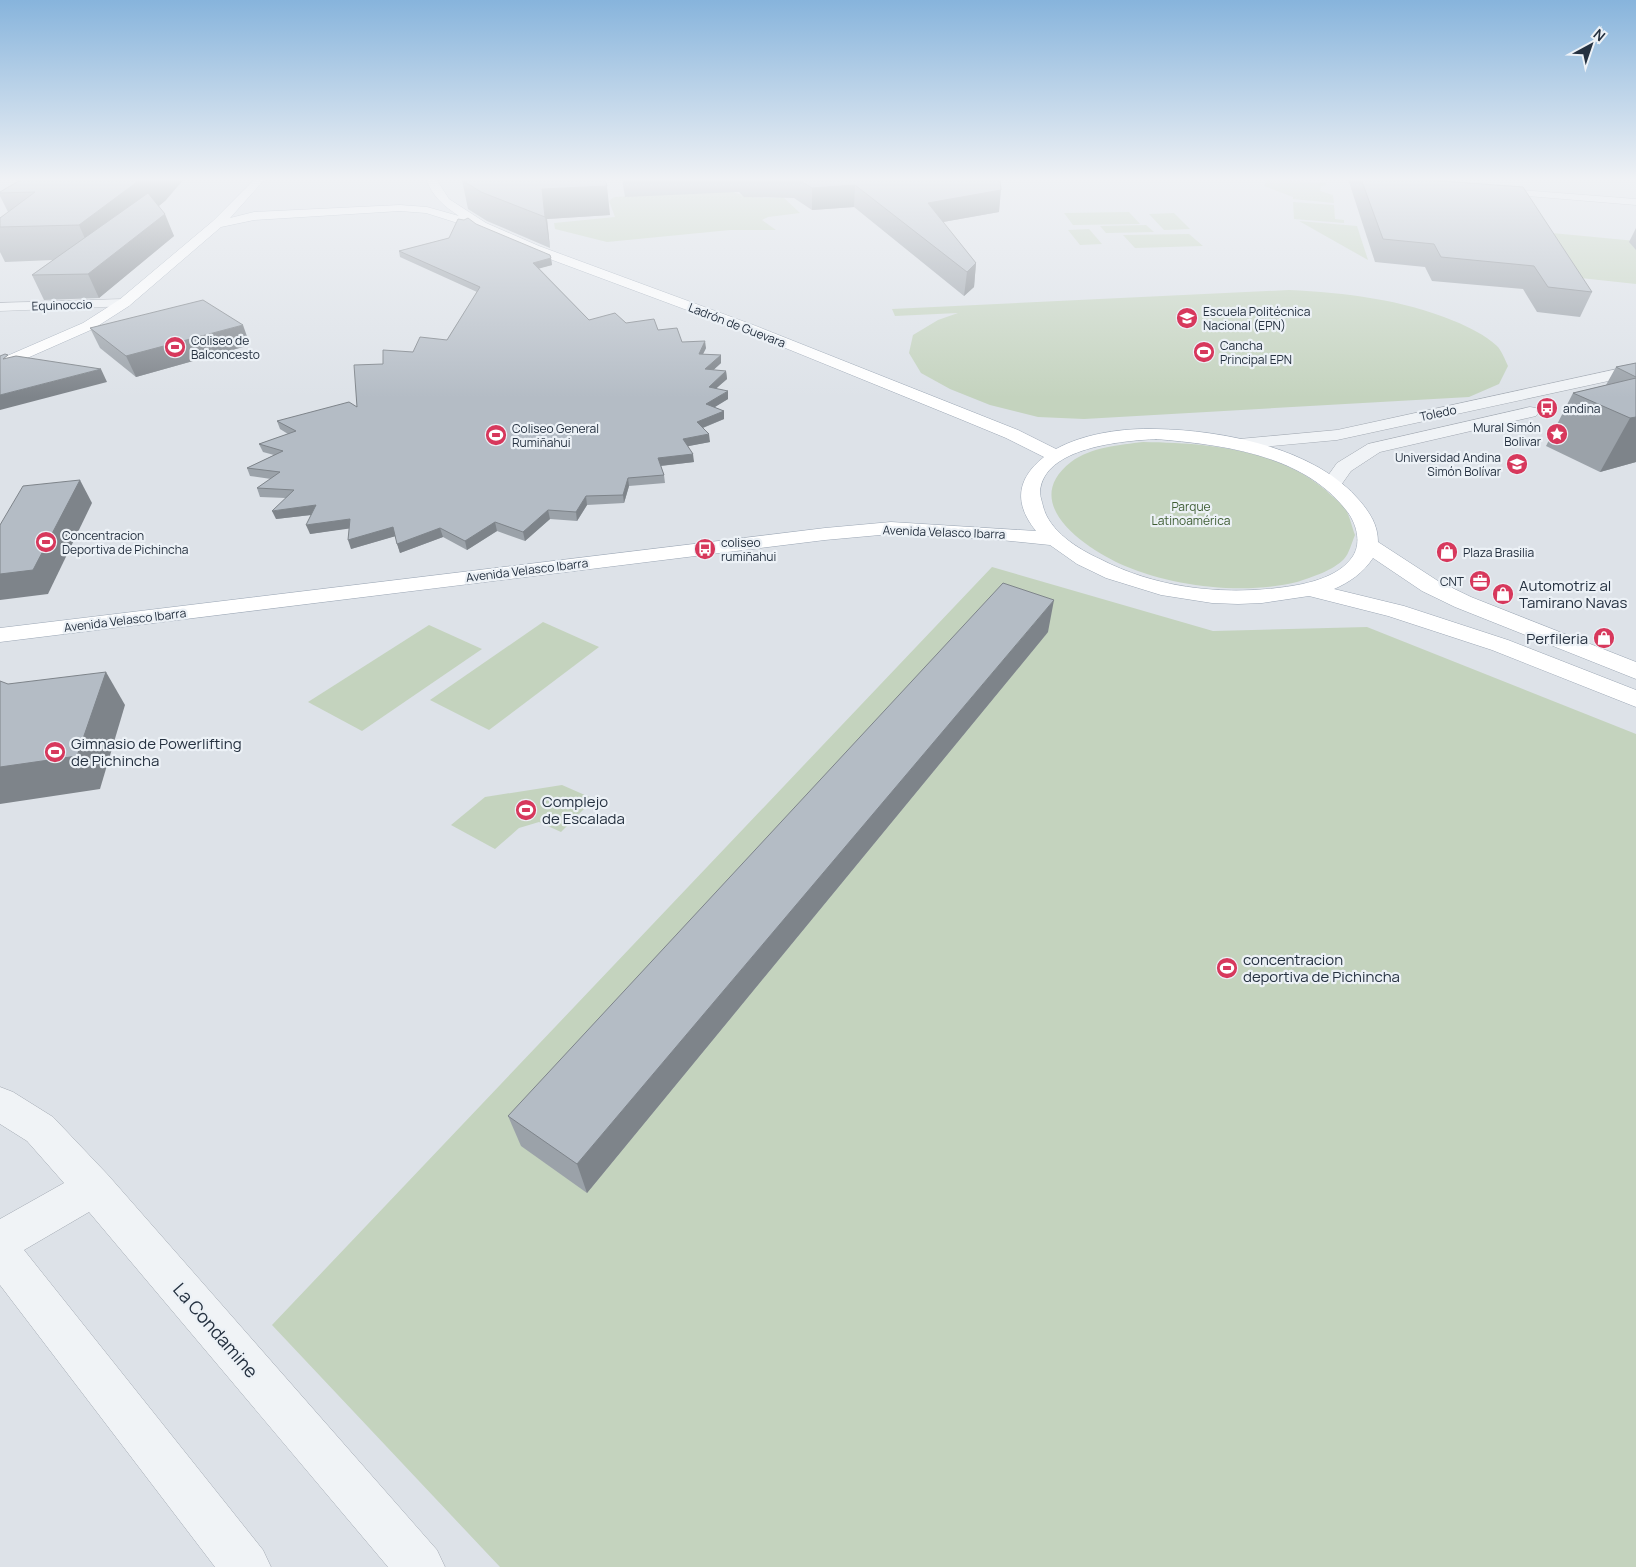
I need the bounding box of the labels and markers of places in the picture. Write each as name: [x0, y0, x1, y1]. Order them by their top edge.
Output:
place label: Escuela Politécnica Nacional (EPN): [1203, 303, 1310, 334]
school or university icon: Escuela Politécnica Nacional (EPN): [1175, 306, 1199, 330]
place label: Coliseo de Balconcesto: [191, 332, 260, 363]
sports icon: Coliseo de Balconcesto: [163, 335, 187, 359]
place label: Cancha Principal EPN: [1220, 337, 1292, 368]
sports icon: Cancha Principal EPN: [1192, 340, 1216, 364]
bus stop icon: andina: [1535, 396, 1559, 420]
place label: andina: [1563, 400, 1600, 417]
place label: Mural Simón Bolivar: [1473, 419, 1542, 450]
place label: Coliseo General Rumiñahui: [512, 420, 599, 451]
place icon: Mural Simón Bolivar: [1545, 422, 1569, 446]
sports icon: Coliseo General Rumiñahui: [484, 423, 508, 447]
place label: Universidad Andina Simón Bolívar: [1395, 449, 1502, 480]
school or university icon: Universidad Andina Simón Bolívar: [1505, 452, 1529, 476]
place label: Concentracion Deportiva de Pichincha: [62, 527, 189, 558]
sports icon: Concentracion Deportiva de Pichincha: [34, 530, 58, 554]
place label: coliseo rumiñahui: [721, 534, 776, 565]
bus stop icon: coliseo rumiñahui: [693, 537, 717, 561]
shop icon: Plaza Brasilia: [1435, 540, 1459, 564]
place label: Plaza Brasilia: [1463, 544, 1534, 561]
office icon: CNT: [1468, 569, 1492, 593]
place label: CNT: [1440, 573, 1465, 590]
place label: Automotriz al Tamirano Navas: [1519, 575, 1627, 613]
shop icon: Automotriz al Tamirano Navas: [1491, 582, 1515, 606]
shop icon: Perfileria: [1592, 626, 1616, 650]
place label: Perfileria: [1526, 628, 1588, 649]
place label: Gimnasio de Powerlifting de Pichincha: [71, 733, 242, 771]
sports icon: Gimnasio de Powerlifting de Pichincha: [43, 740, 67, 764]
place label: Complejo de Escalada: [542, 791, 625, 829]
sports icon: Complejo de Escalada: [514, 798, 538, 822]
place label: concentracion deportiva de Pichincha: [1243, 949, 1400, 987]
sports icon: concentracion deportiva de Pichincha: [1215, 956, 1239, 980]

